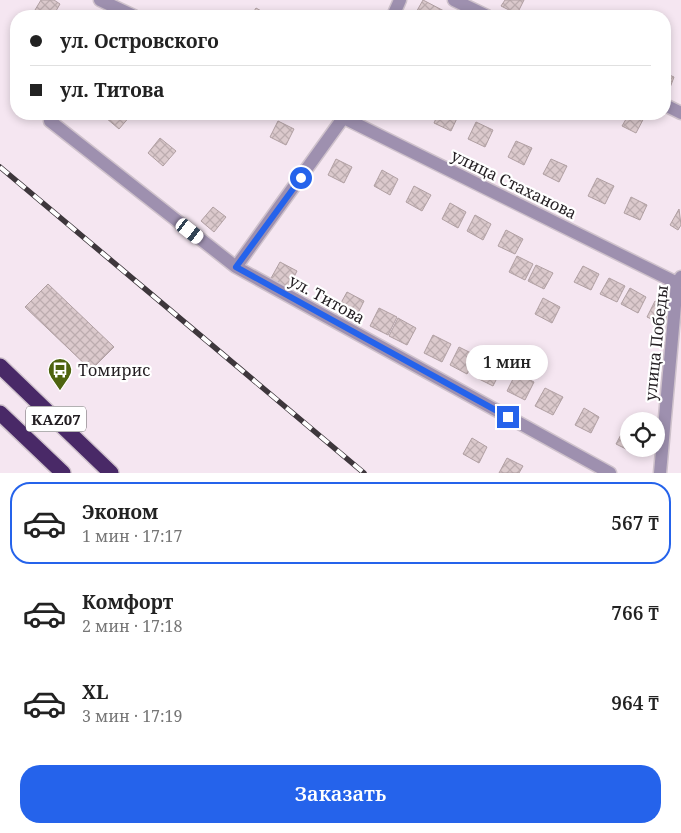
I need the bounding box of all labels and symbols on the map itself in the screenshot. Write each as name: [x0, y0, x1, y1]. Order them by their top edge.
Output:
street label: улица Стаханова: [447, 144, 581, 224]
route start: [290, 167, 312, 189]
car: [173, 216, 206, 246]
street label: ул. Титова: [285, 269, 369, 329]
street label: улица Победы: [639, 284, 673, 402]
callout: 1 мин: [467, 344, 549, 380]
bus stop icon: Томирис: [47, 357, 73, 391]
place label: Томирис: [78, 359, 150, 381]
road number: KAZ07: [26, 406, 86, 432]
route end: [497, 406, 519, 428]

